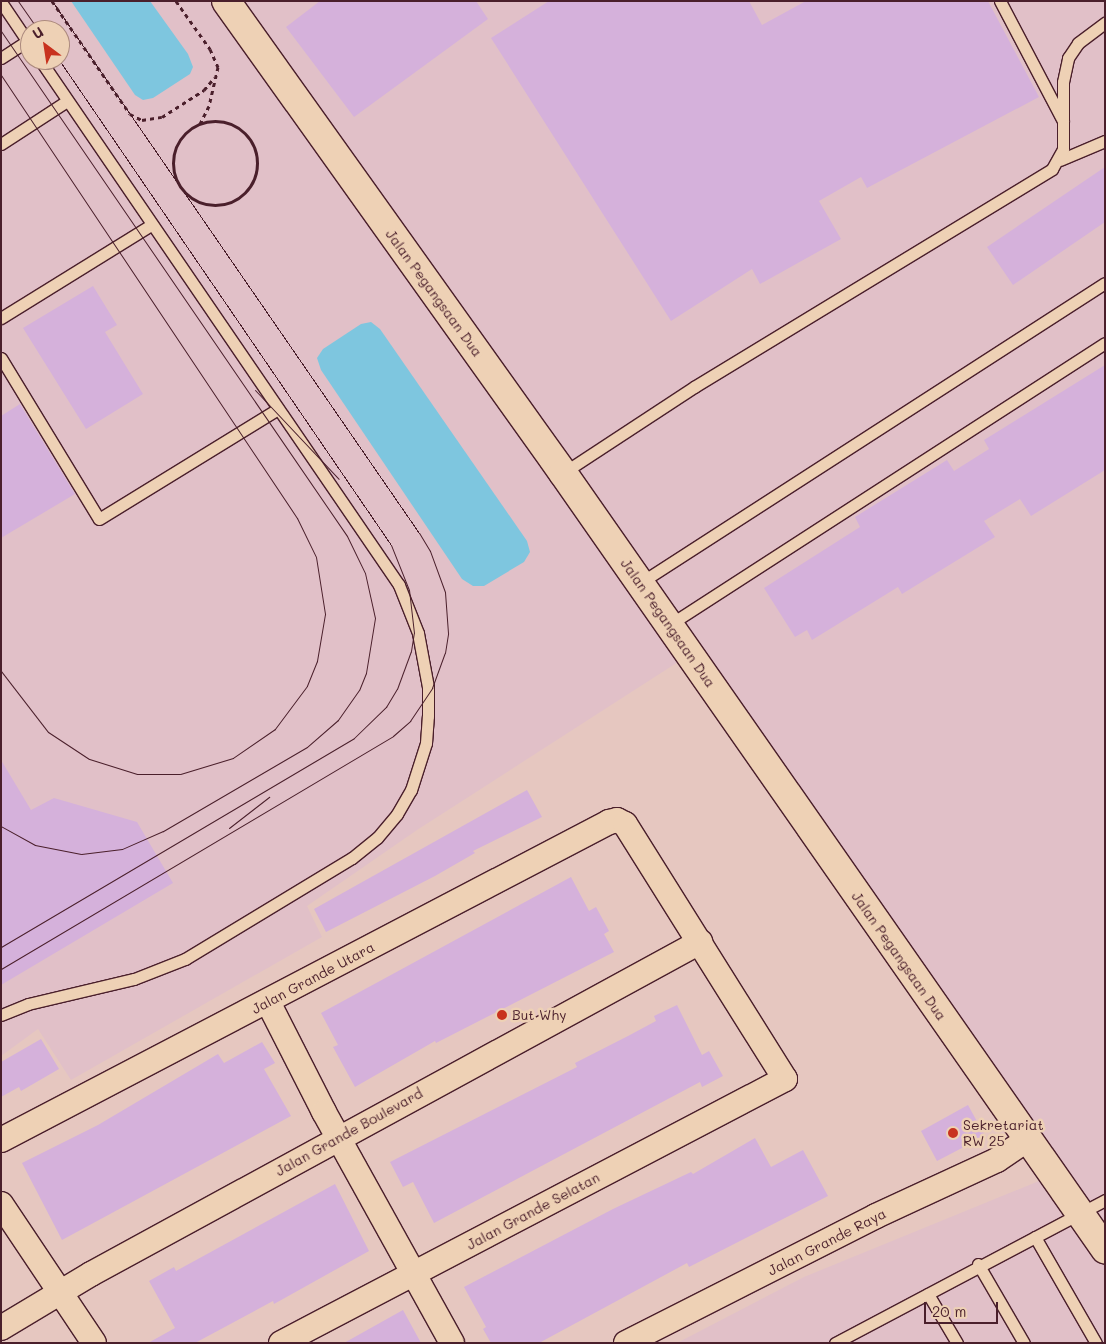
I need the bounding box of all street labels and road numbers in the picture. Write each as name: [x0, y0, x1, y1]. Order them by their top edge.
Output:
street label: Jalan Pegangsaan Dua: [382, 226, 486, 360]
street label: Jalan Pegangsaan Dua: [617, 555, 719, 691]
street label: Jalan Pegangsaan Dua: [848, 888, 950, 1024]
street label: Jalan Grande Utara: [249, 938, 377, 1018]
street label: Jalan Grande Boulevard: [272, 1084, 426, 1180]
street label: Jalan Grande Selatan: [464, 1169, 602, 1253]
street label: Jalan Grande Raya: [765, 1205, 889, 1279]

